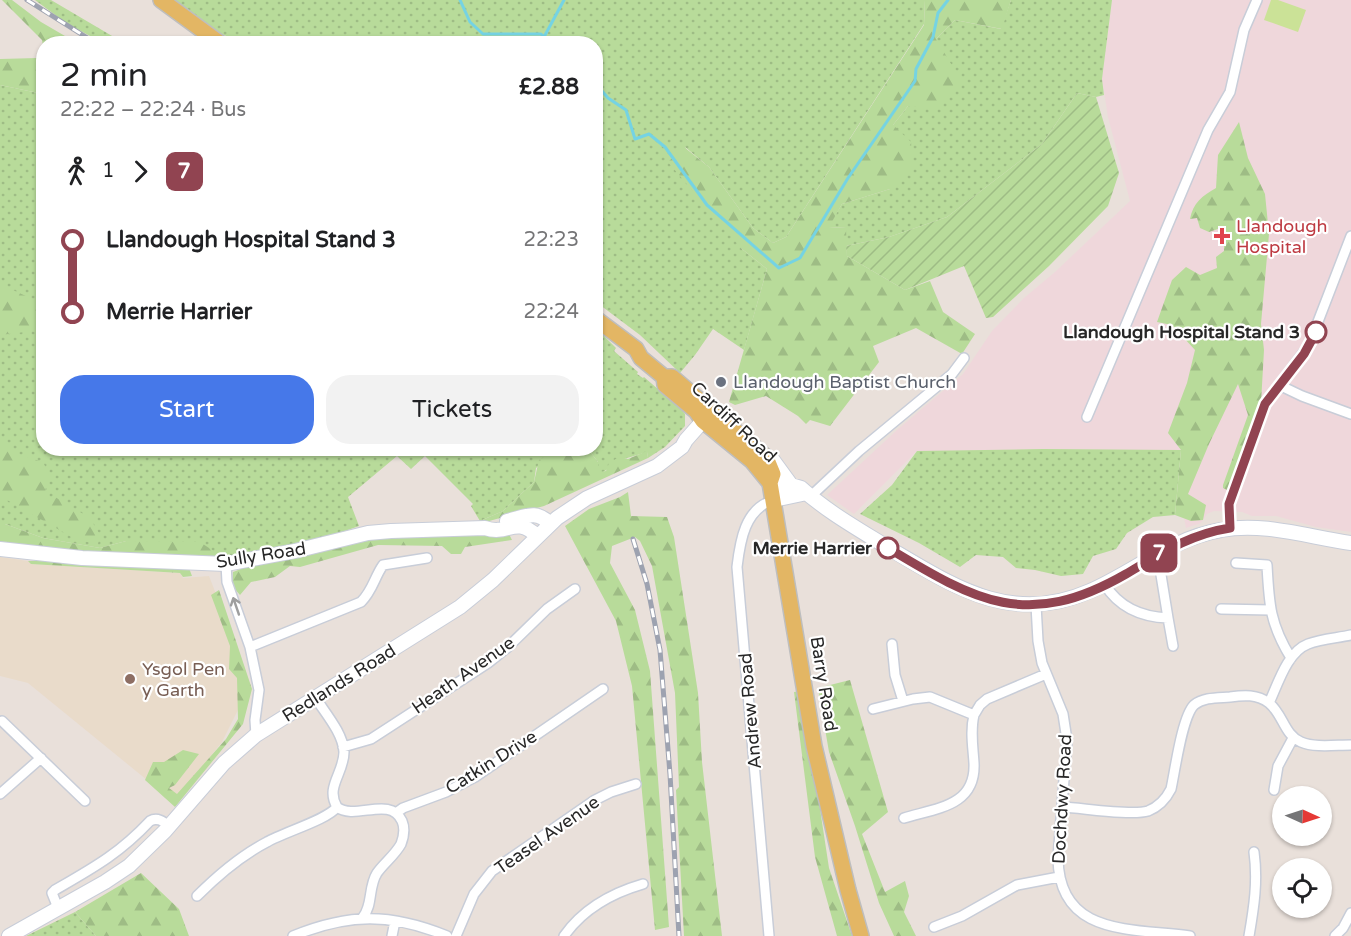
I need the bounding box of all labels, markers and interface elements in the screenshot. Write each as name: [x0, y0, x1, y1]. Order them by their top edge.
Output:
text: 2 min: [60, 56, 148, 95]
text: £2.88: [519, 74, 579, 100]
text: 22:22 – 22:24 · Bus: [60, 98, 246, 122]
icon: walk: [60, 155, 93, 188]
icon: forward: [124, 155, 157, 188]
text: 1: [102, 159, 115, 183]
text: 7: [178, 159, 191, 184]
place label: Llandough Hospital: [1236, 215, 1328, 258]
text: Llandough Hospital Stand 3: [106, 227, 396, 253]
marker: Llandough Hospital: [1213, 227, 1231, 245]
text: 22:23: [524, 228, 579, 252]
text: Merrie Harrier: [106, 299, 252, 325]
text: 22:24: [524, 300, 579, 324]
place label: Llandough Hospital Stand 3: [1063, 321, 1300, 343]
marker: Llandough Hospital Stand 3: [1305, 321, 1327, 343]
place label: Llandough Baptist Church: [733, 371, 956, 393]
button: Start: [60, 375, 314, 444]
button: Tickets: [326, 375, 579, 444]
marker: Llandough Baptist Church: [714, 375, 728, 389]
street label: Cardiff Road: [687, 377, 781, 467]
line badge: 7: [1140, 534, 1178, 572]
street label: Sully Road: [215, 537, 307, 573]
place label: Merrie Harrier: [752, 537, 873, 559]
marker: Merrie Harrier: [877, 537, 899, 559]
text: 7: [1152, 541, 1166, 566]
one-way arrow: [229, 597, 240, 616]
street label: Heath Avenue: [407, 631, 519, 719]
street label: Barry Road: [806, 635, 842, 733]
street label: Redlands Road: [278, 639, 400, 727]
street label: Andrew Road: [734, 652, 766, 770]
place label: Ysgol Pen y Garth: [142, 658, 225, 701]
marker: Ysgol Pen y Garth: [123, 672, 137, 686]
street label: Catkin Drive: [441, 725, 541, 799]
street label: Dochdwy Road: [1048, 734, 1076, 864]
north arrow: [1272, 786, 1332, 846]
map controls: [1272, 786, 1332, 918]
street label: Teasel Avenue: [491, 791, 603, 879]
button: locate: [1272, 858, 1332, 918]

